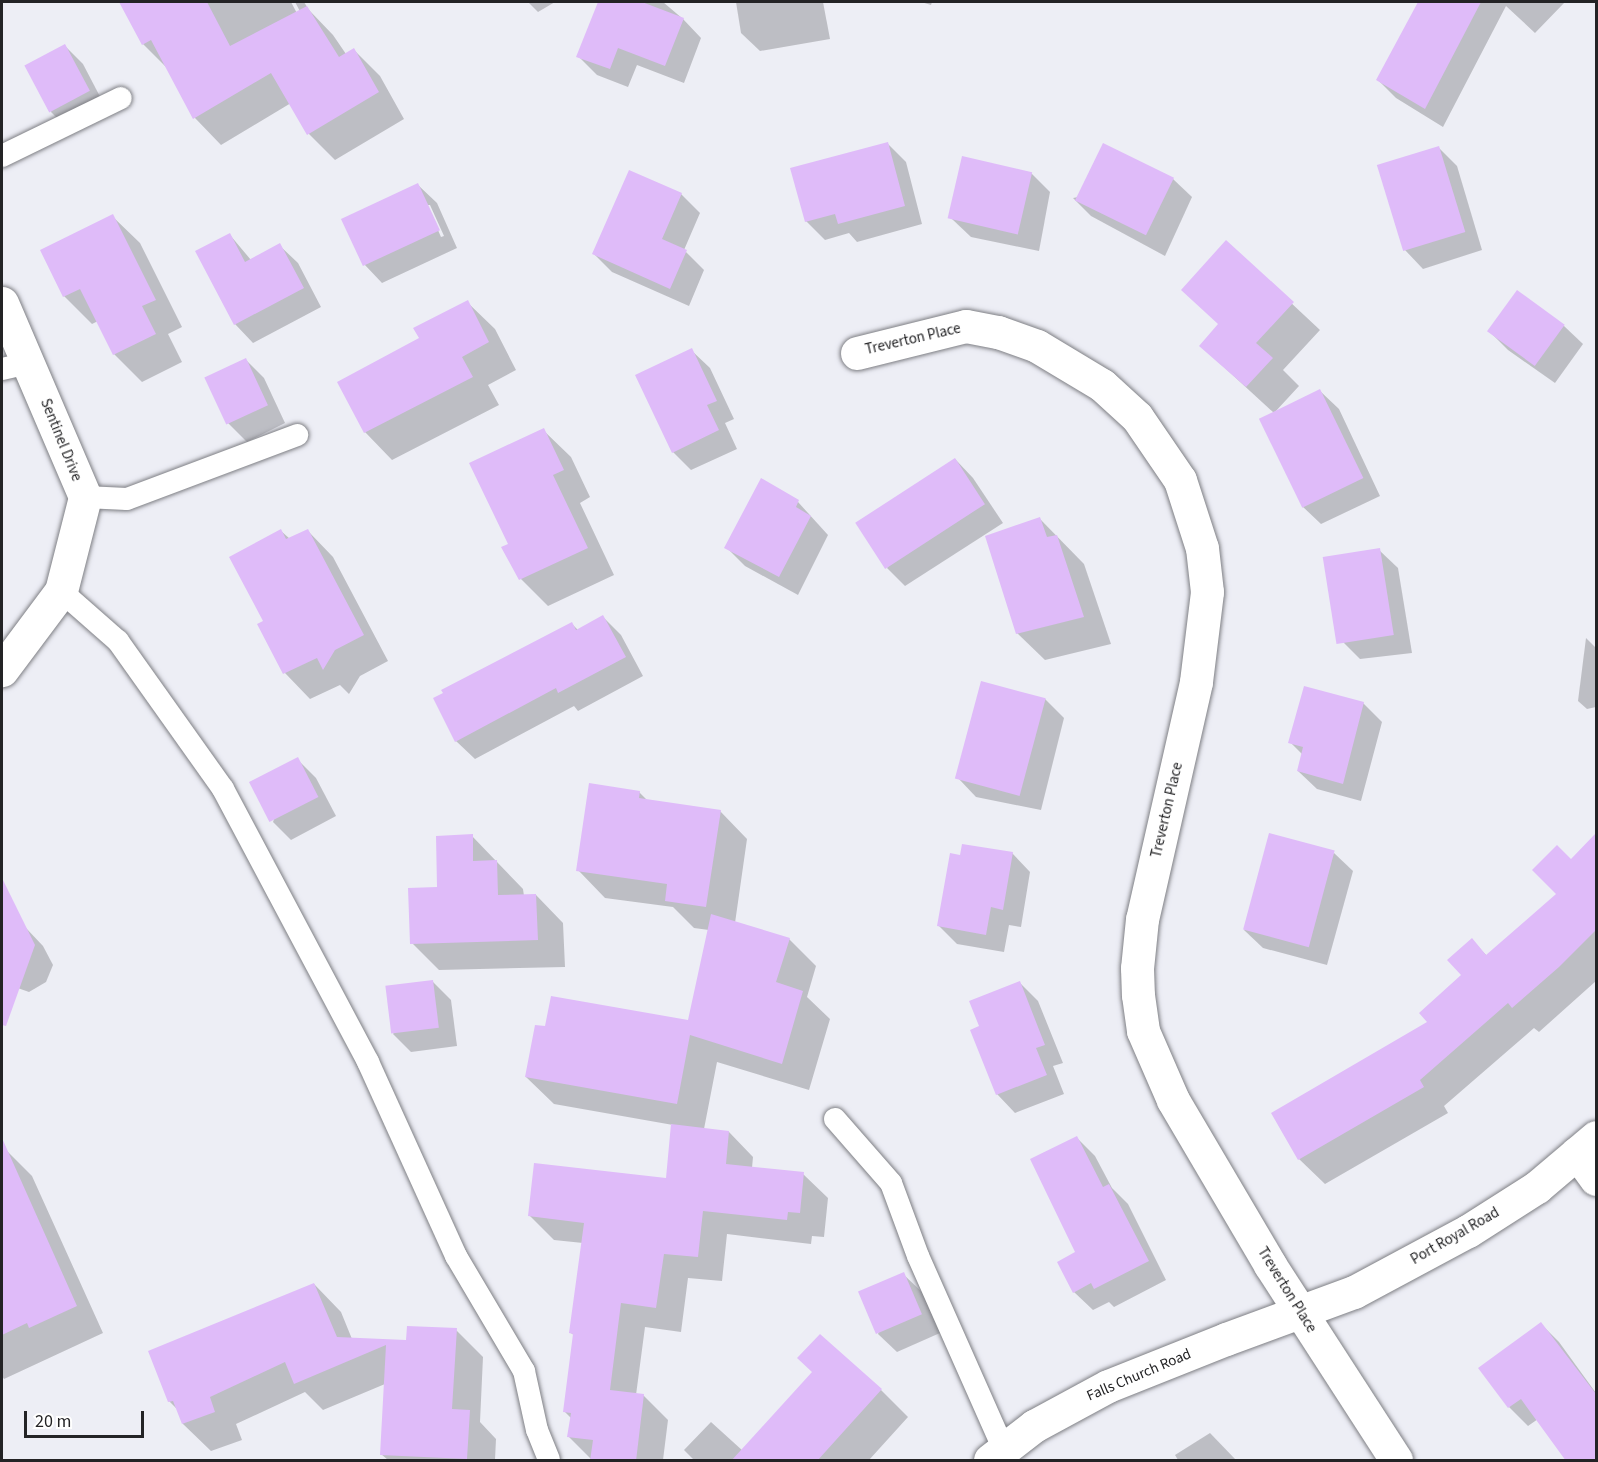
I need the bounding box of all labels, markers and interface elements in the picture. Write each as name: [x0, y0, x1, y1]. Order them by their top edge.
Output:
street label: Treverton Place: [863, 319, 963, 359]
street label: Sentinel Drive: [36, 396, 86, 484]
street label: Treverton Place: [1147, 760, 1187, 860]
street label: Port Royal Road: [1408, 1203, 1502, 1269]
street label: Treverton Place: [1254, 1244, 1320, 1336]
street label: Falls Church Road: [1084, 1345, 1194, 1405]
scale bar: [27, 1399, 147, 1437]
text: 20 m: [35, 1409, 71, 1434]

